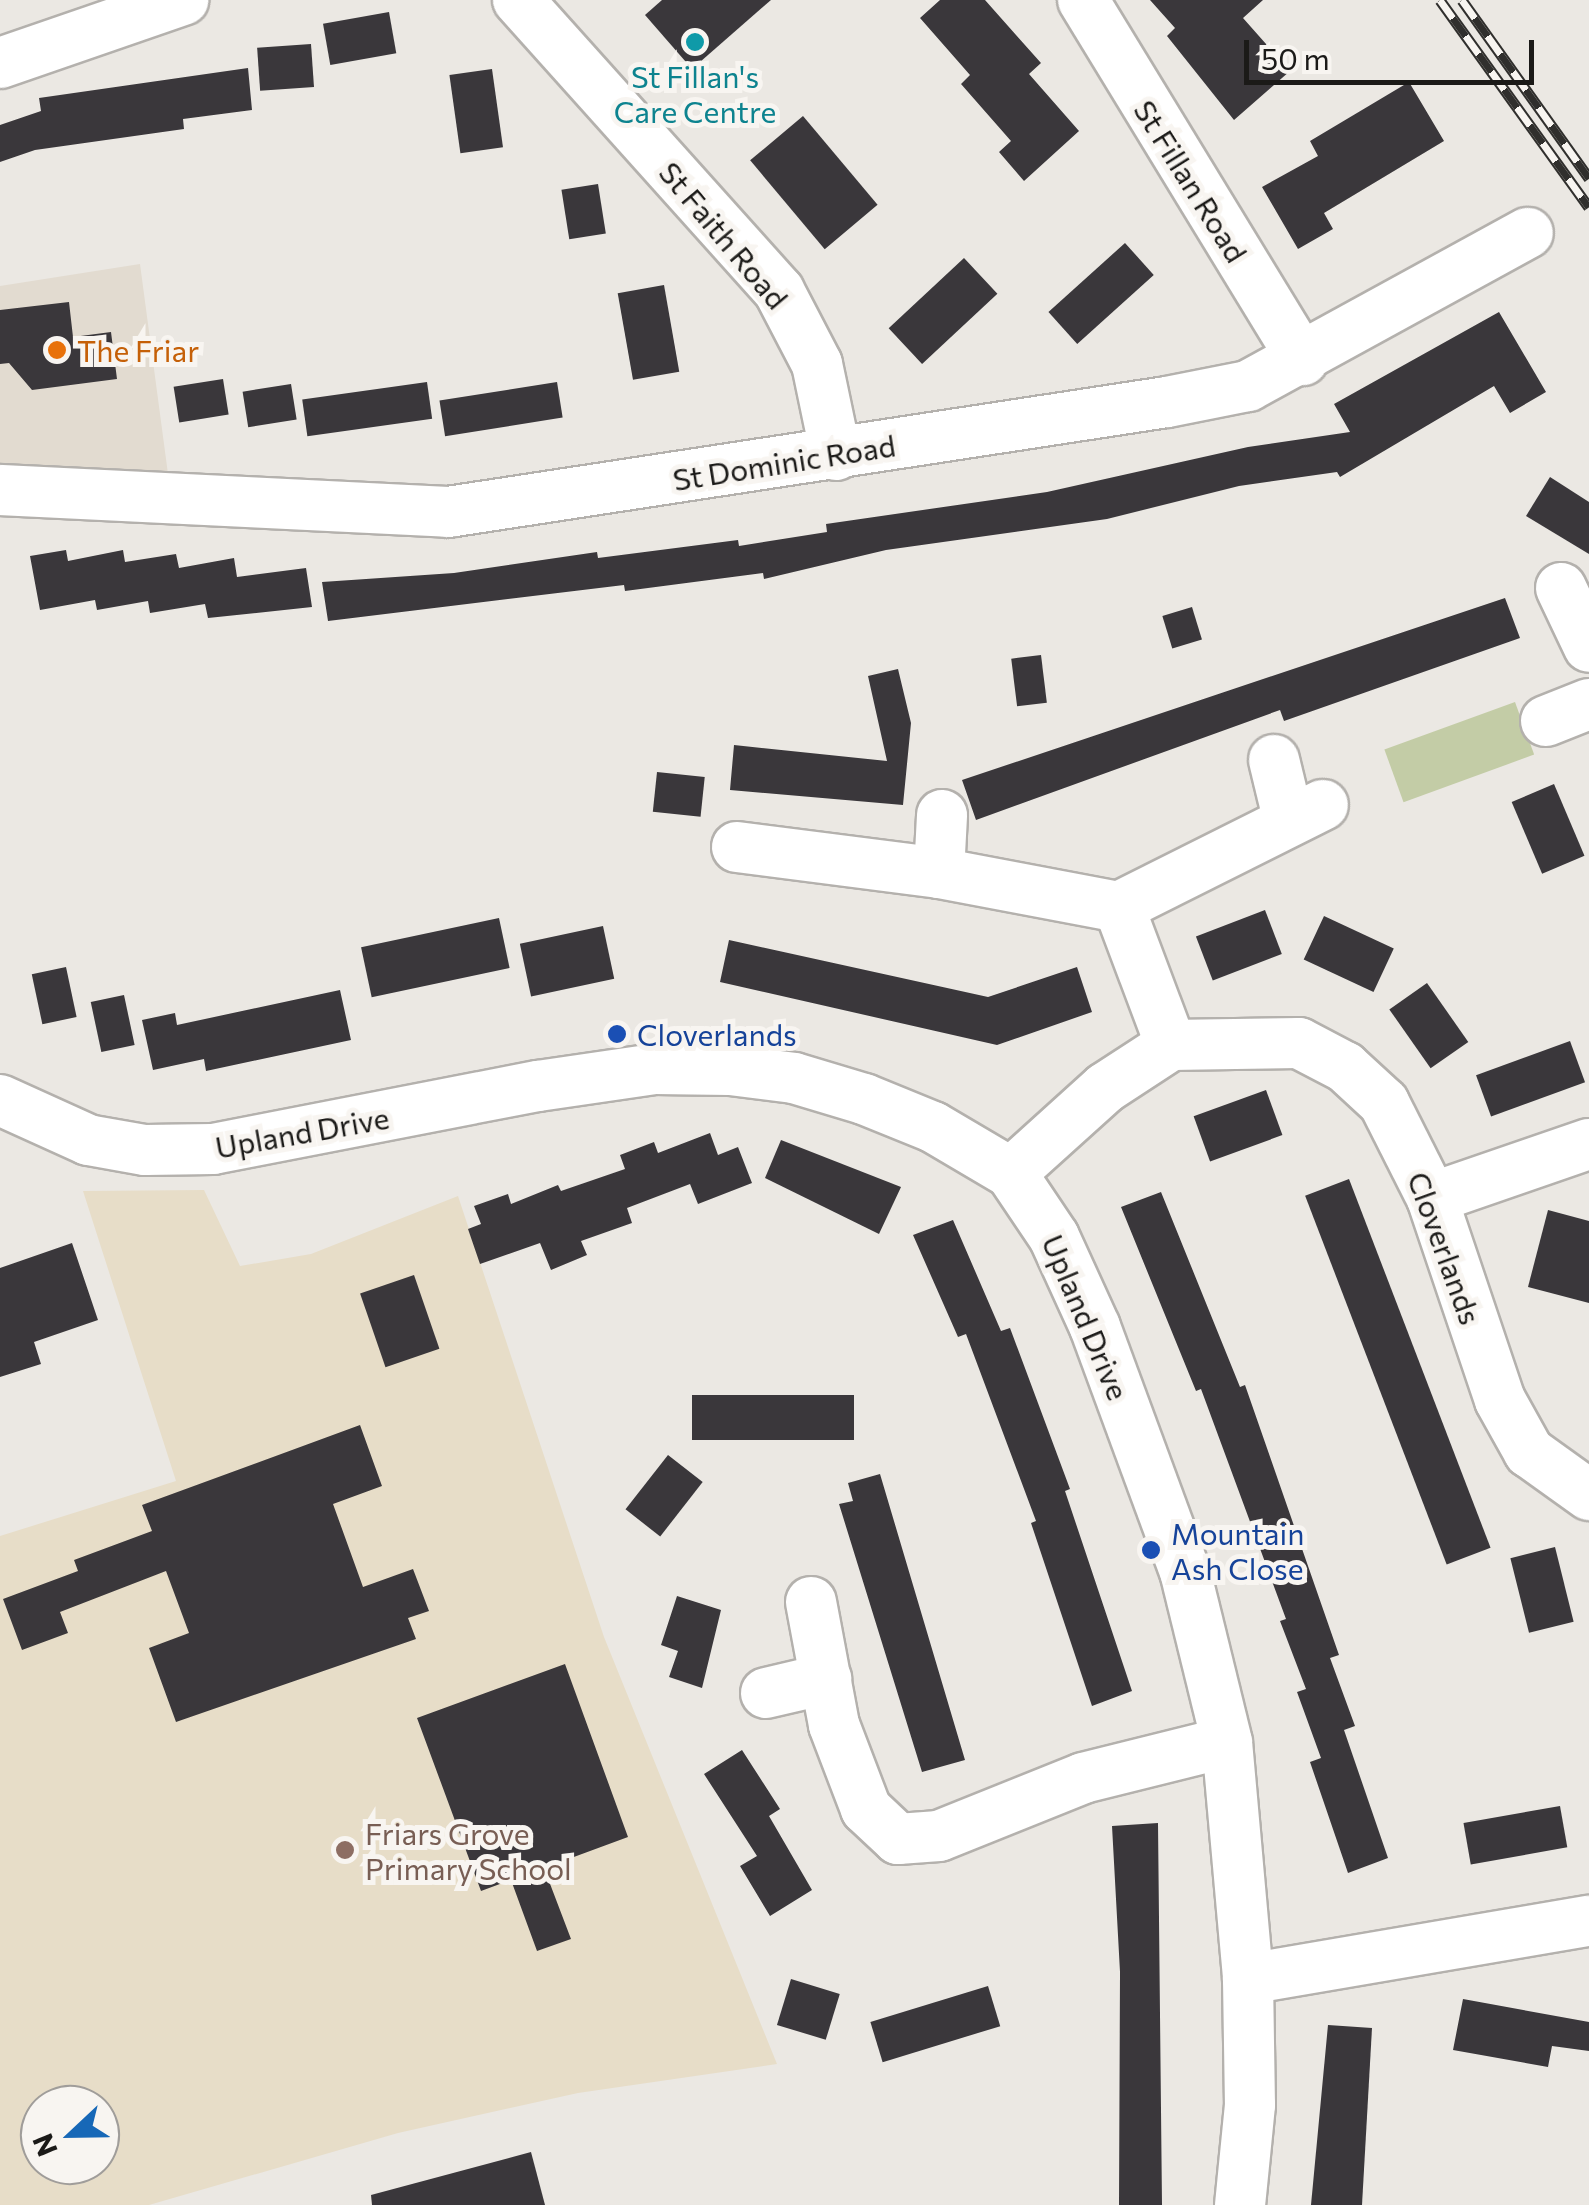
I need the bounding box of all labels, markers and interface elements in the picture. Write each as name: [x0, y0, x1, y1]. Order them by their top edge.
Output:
scale bar: [1249, 20, 1539, 82]
marker: St Fillan's Care Centre: [684, 31, 706, 53]
text: 50 m: [1261, 39, 1330, 76]
place label: St Fillan's Care Centre: [614, 58, 776, 128]
street label: St Fillan Road: [1127, 93, 1255, 269]
street label: St Faith Road: [652, 154, 796, 316]
place label: The Friar: [77, 332, 199, 368]
marker: The Friar: [46, 339, 68, 361]
street label: St Dominic Road: [670, 427, 898, 497]
place label: Cloverlands: [637, 1016, 797, 1052]
marker: Cloverlands: [606, 1023, 628, 1045]
street label: Upland Drive: [212, 1099, 392, 1165]
street label: Cloverlands: [1401, 1167, 1489, 1329]
street label: Upland Drive: [1035, 1229, 1137, 1405]
place label: Mountain Ash Close: [1171, 1515, 1304, 1586]
marker: Mountain Ash Close: [1140, 1539, 1162, 1561]
place label: Friars Grove Primary School: [365, 1815, 572, 1886]
marker: Friars Grove Primary School: [334, 1839, 356, 1861]
north arrow: [20, 2085, 120, 2185]
text: N: [24, 2129, 64, 2162]

